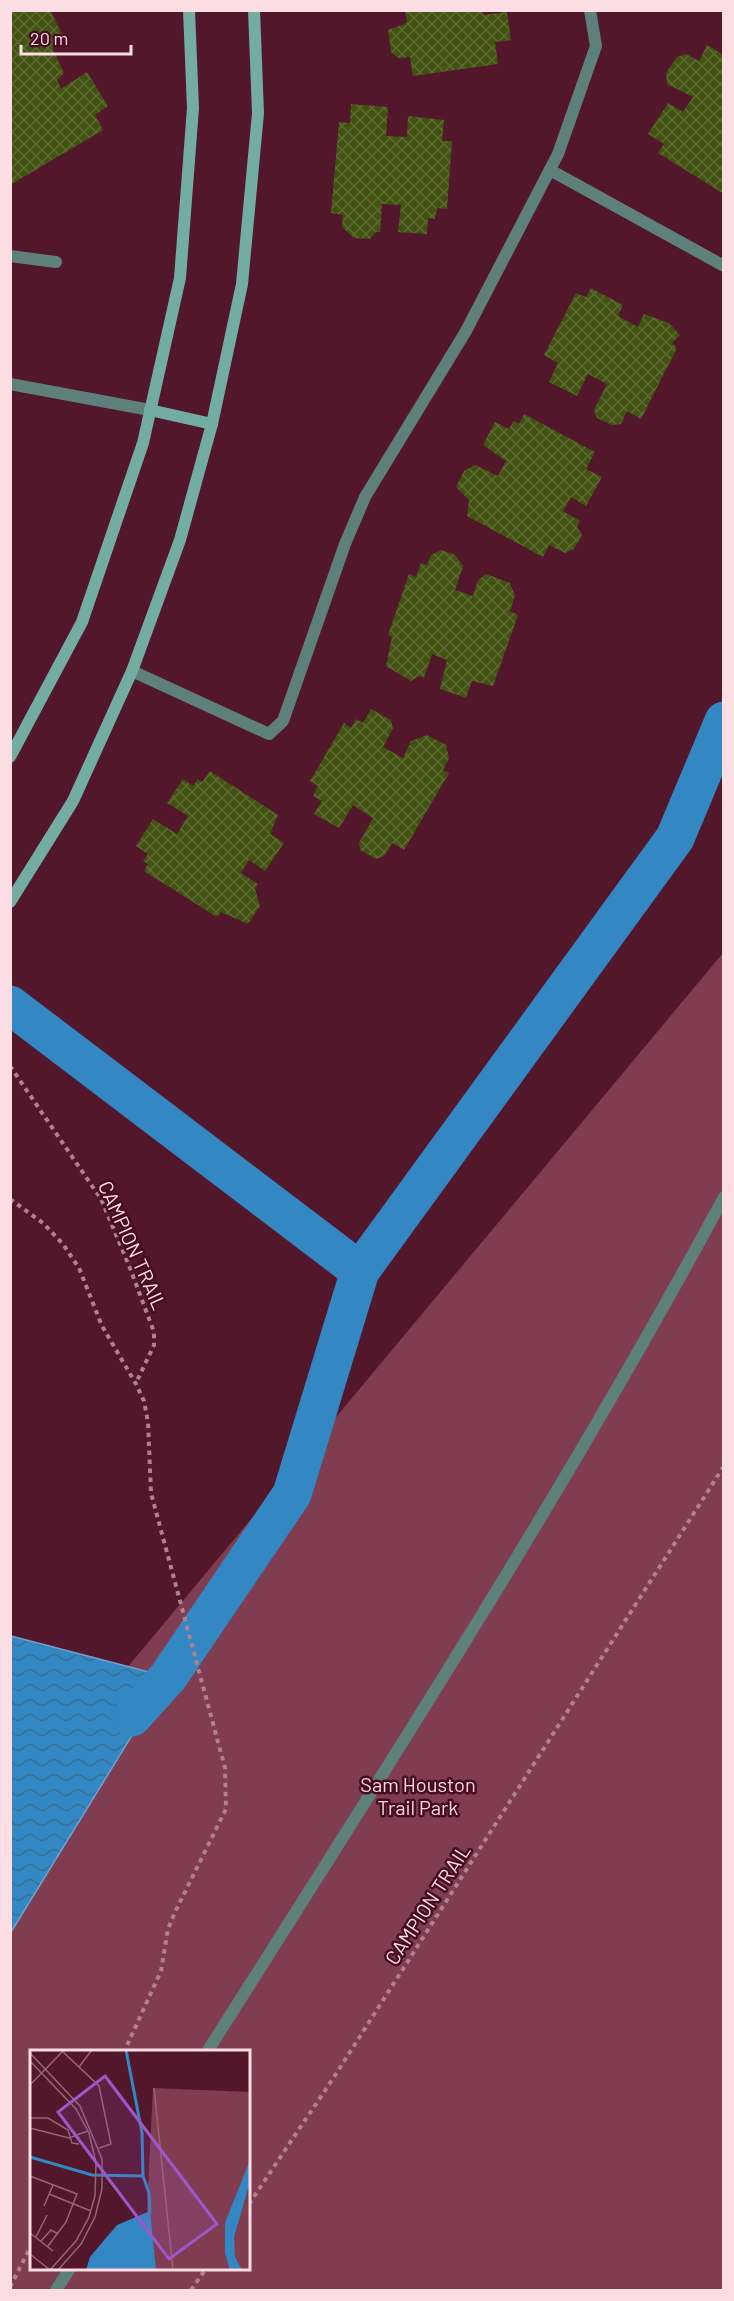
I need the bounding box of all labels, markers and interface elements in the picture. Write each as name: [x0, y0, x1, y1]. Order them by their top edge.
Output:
scale bar: [21, 18, 130, 56]
text: 20 m: [30, 27, 68, 49]
street label: CAMPION TRAIL: [94, 1177, 172, 1313]
park label: Sam Houston Trail Park: [360, 1772, 476, 1819]
street label: CAMPION TRAIL: [379, 1839, 475, 1969]
inset map: [30, 2050, 250, 2271]

